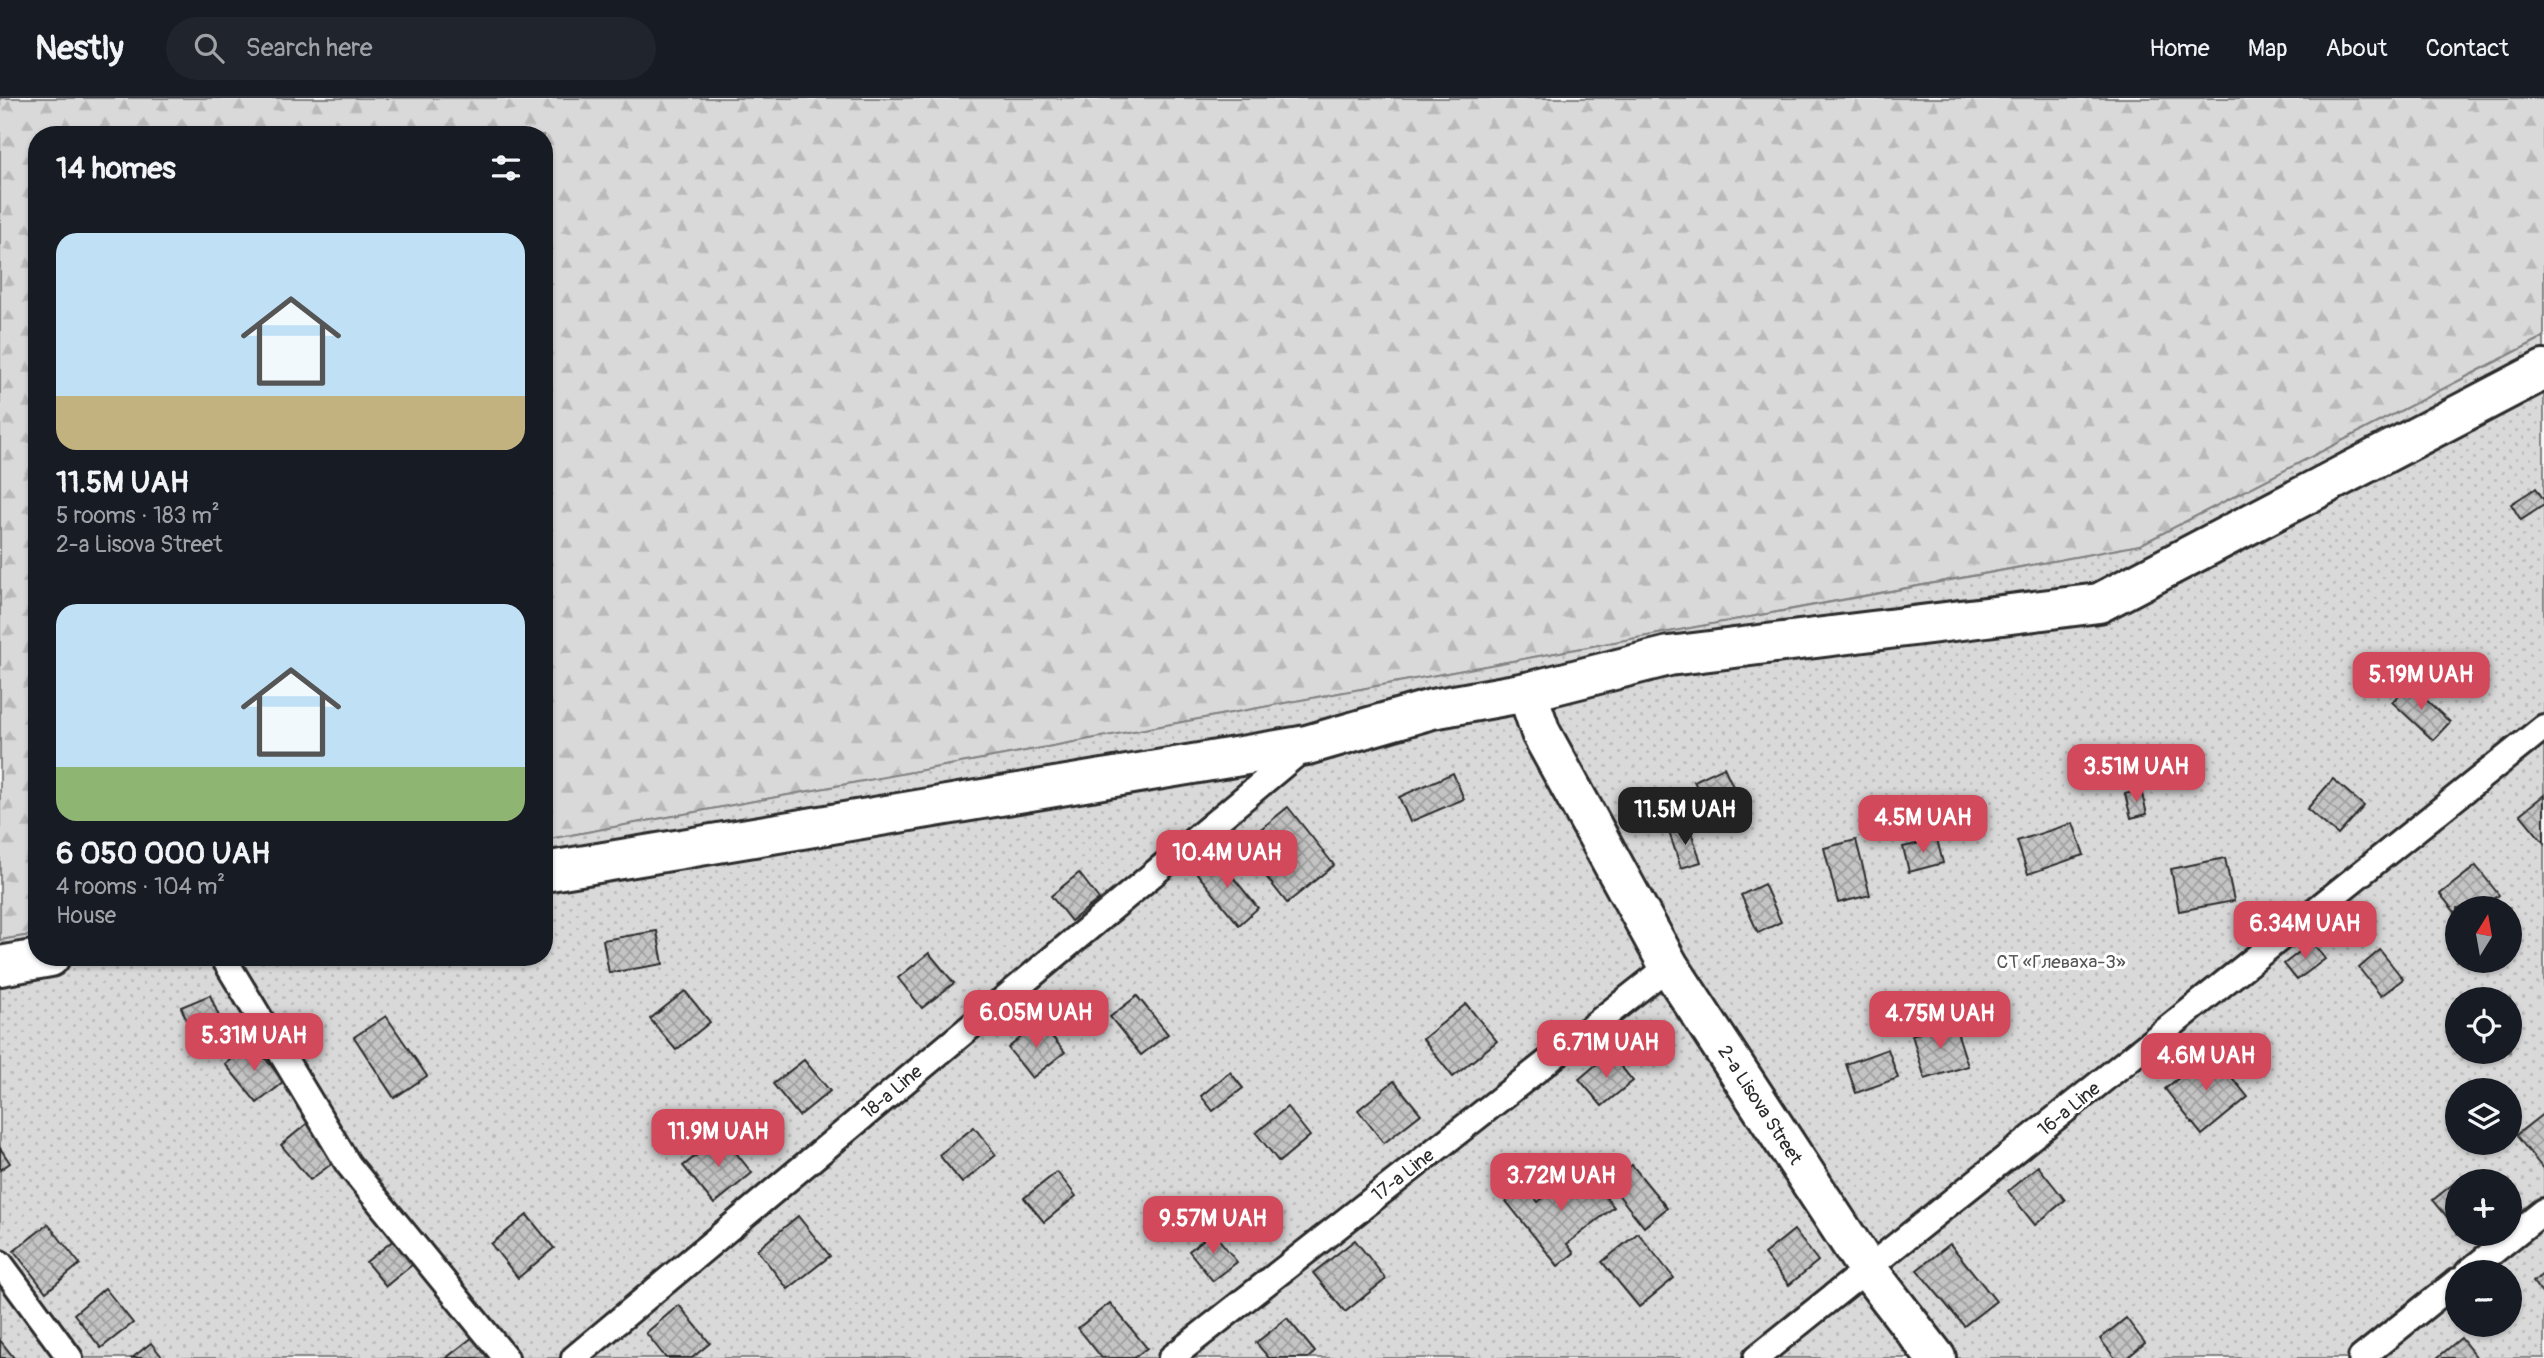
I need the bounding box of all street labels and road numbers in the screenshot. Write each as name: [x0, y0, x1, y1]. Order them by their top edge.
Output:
street label: 2-a Lisova Street: [1712, 1041, 1808, 1169]
street label: 18-a Line: [857, 1059, 928, 1124]
street label: 16-a Line: [2033, 1076, 2106, 1141]
street label: 17-a Line: [1367, 1143, 1439, 1207]

